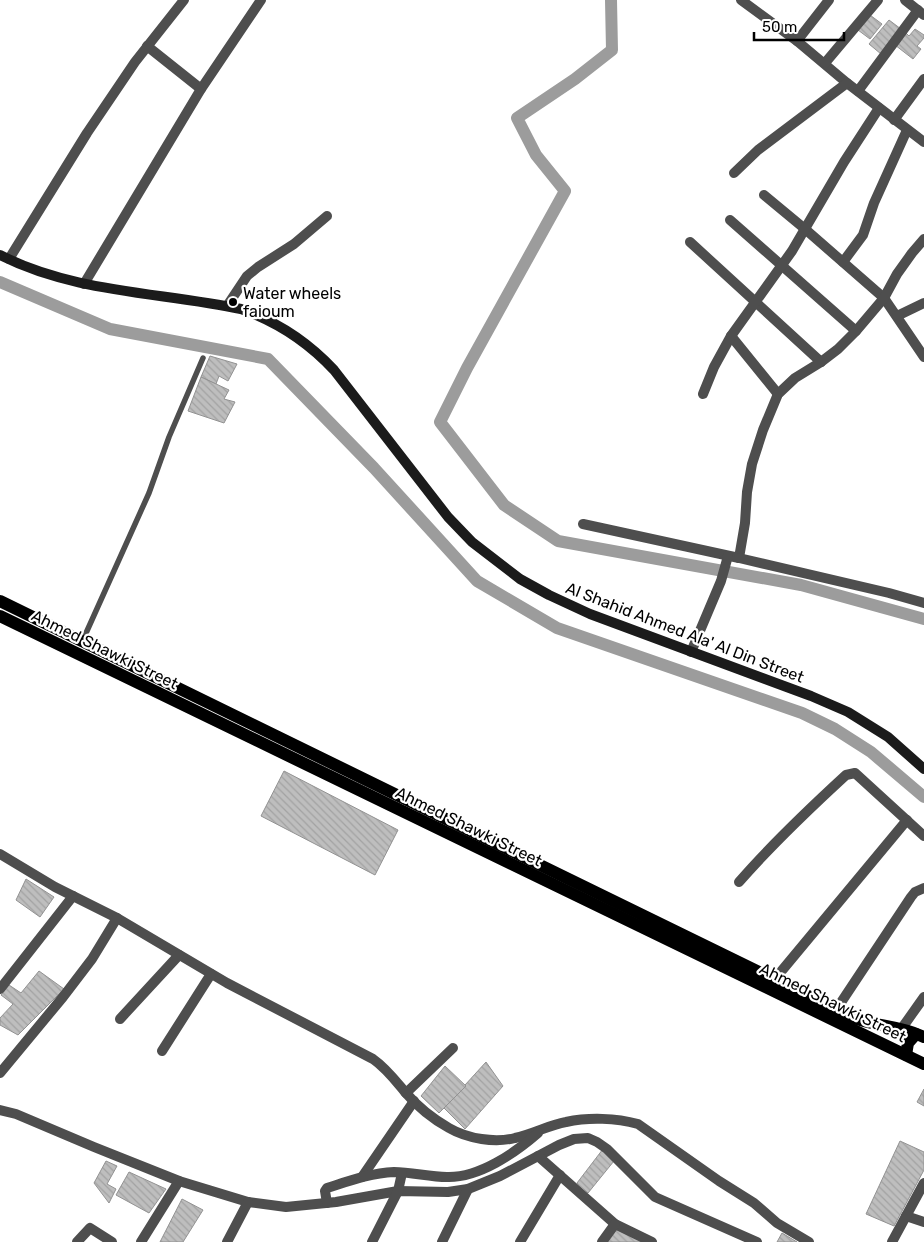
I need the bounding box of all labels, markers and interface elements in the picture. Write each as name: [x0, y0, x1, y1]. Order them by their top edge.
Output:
scale bar: [754, 10, 844, 42]
text: 50 m: [762, 18, 797, 36]
place label: Water wheels faioum: [243, 284, 341, 321]
marker: Water wheels faioum: [227, 296, 239, 308]
street label: Al Shahid Ahmed Ala' Al Din Street: [563, 578, 807, 687]
street label: Ahmed Shawki Street: [28, 606, 181, 693]
street label: Ahmed Shawki Street: [392, 783, 545, 870]
street label: Ahmed Shawki Street: [756, 959, 909, 1046]

